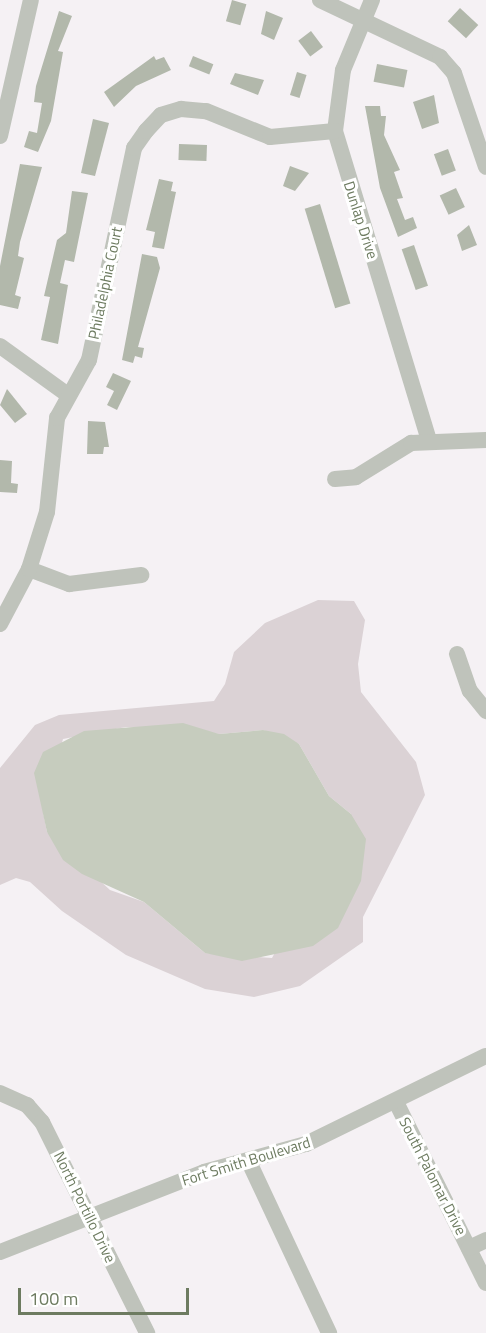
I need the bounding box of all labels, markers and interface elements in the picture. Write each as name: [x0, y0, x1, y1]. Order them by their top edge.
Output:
street label: Dunlap Drive: [340, 179, 382, 261]
street label: Philadelphia Court: [84, 225, 126, 341]
street label: South Palomar Drive: [396, 1114, 470, 1238]
street label: Fort Smith Boulevard: [180, 1133, 312, 1189]
street label: North Portillo Drive: [50, 1149, 120, 1265]
scale bar: [21, 1276, 192, 1314]
text: 100 m: [29, 1285, 78, 1312]

